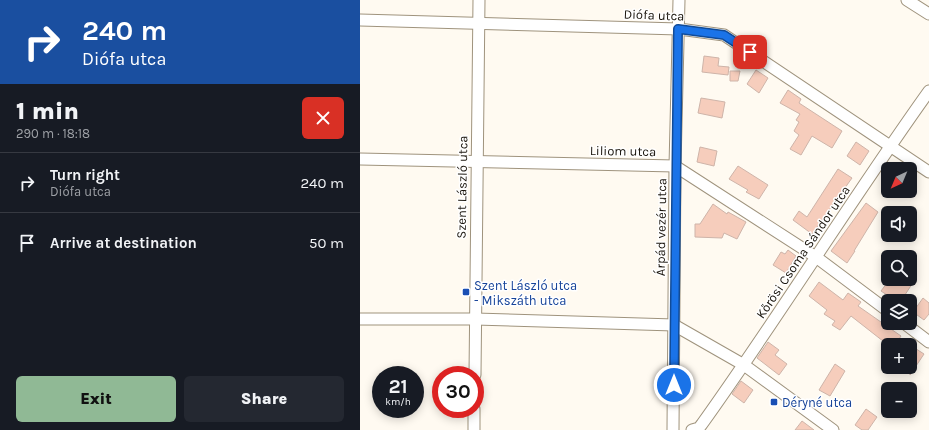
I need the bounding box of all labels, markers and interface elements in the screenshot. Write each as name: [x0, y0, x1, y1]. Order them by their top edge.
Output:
street label: Diófa utca: [623, 6, 685, 24]
text: 240 m: [82, 14, 167, 47]
icon: right: [16, 16, 68, 68]
pin: [733, 35, 767, 69]
icon: arrive: [739, 41, 761, 63]
text: Diófa utca: [82, 48, 166, 70]
text: 1 min: [16, 97, 79, 125]
button: close: [302, 97, 344, 139]
text: 290 m · 18:18: [16, 126, 90, 141]
street label: Szent László utca: [454, 135, 470, 239]
street label: Liliom utca: [590, 143, 656, 159]
north arrow: [881, 162, 917, 198]
map controls: [881, 162, 917, 418]
text: Turn right: [50, 166, 120, 184]
icon: right: [16, 172, 38, 194]
text: 240 m: [300, 174, 344, 192]
street label: Árpád vezér utca: [651, 178, 669, 276]
street label: Kőrösi Csoma Sándor utca: [753, 183, 853, 321]
text: Diófa utca: [50, 184, 111, 199]
button: sound: [881, 206, 917, 242]
icon: arrive: [16, 232, 38, 254]
text: Arrive at destination: [50, 234, 197, 252]
text: 50 m: [309, 234, 344, 252]
button: search: [881, 250, 917, 286]
place label: Szent László utca - Mikszáth utca: [474, 278, 577, 308]
marker: Szent László utca - Mikszáth utca: [461, 287, 471, 297]
button: layers: [881, 294, 917, 330]
button: +: [881, 338, 917, 374]
position arrow: [653, 364, 695, 406]
speed limit sign: 30: [432, 366, 484, 418]
text: 21: [388, 375, 408, 398]
button: Exit: [16, 376, 176, 422]
button: Share: [184, 376, 344, 422]
button: −: [881, 382, 917, 418]
place label: Déryné utca: [782, 395, 852, 410]
text: km/h: [385, 396, 411, 408]
marker: Déryné utca: [769, 397, 779, 407]

